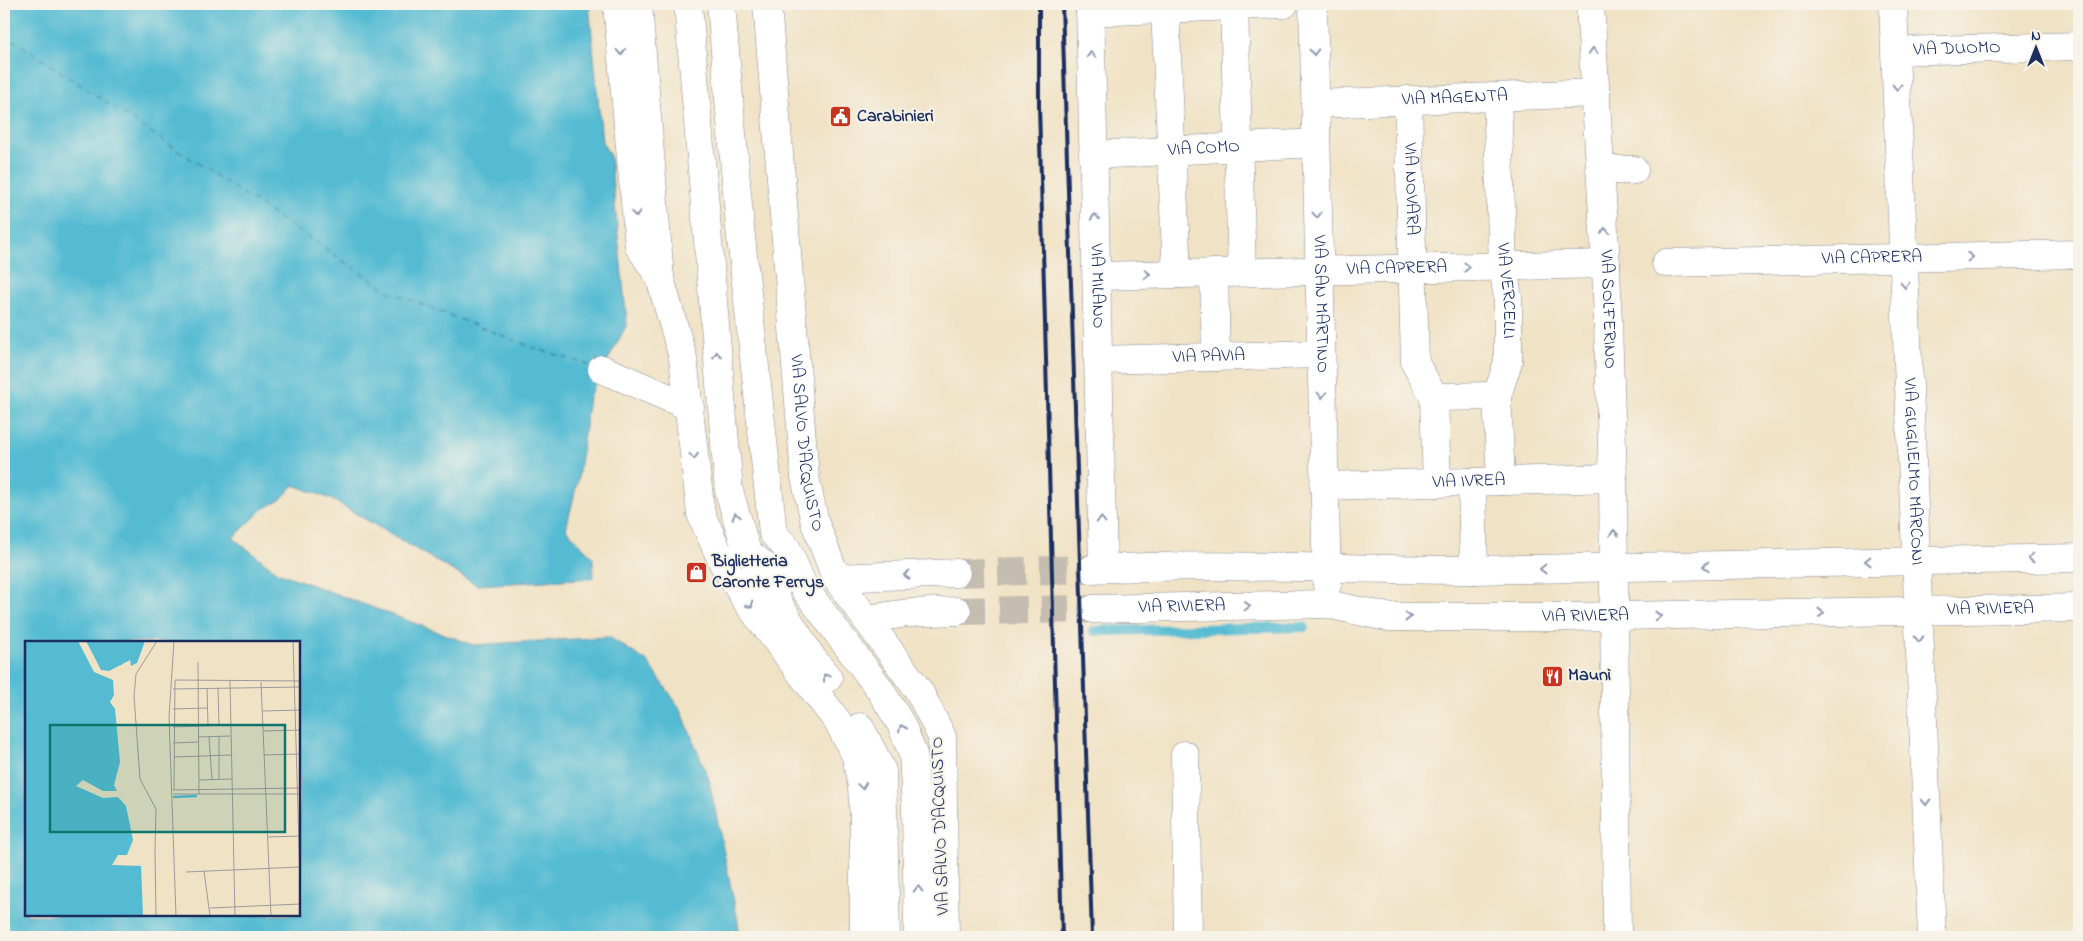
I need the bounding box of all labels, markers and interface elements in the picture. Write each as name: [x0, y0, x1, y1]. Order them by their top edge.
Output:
north arrow: [2010, 22, 2060, 72]
text: N: [2031, 26, 2041, 47]
street label: VIA DUOMO: [1912, 35, 2001, 64]
one-way arrow: [1588, 47, 1599, 55]
one-way arrow: [615, 49, 626, 57]
one-way arrow: [1308, 49, 1319, 57]
one-way arrow: [1086, 51, 1096, 58]
street label: VIA MAGENTA: [1400, 83, 1508, 114]
one-way arrow: [1892, 84, 1902, 92]
place label: Carabinieri: [857, 104, 934, 130]
public building icon: Carabinieri: [829, 105, 853, 129]
street label: VIA COMO: [1166, 134, 1241, 164]
street label: VIA NOVARA: [1396, 141, 1425, 236]
one-way arrow: [630, 210, 641, 218]
one-way arrow: [1312, 212, 1322, 219]
one-way arrow: [1090, 213, 1101, 221]
one-way arrow: [1599, 226, 1610, 234]
street label: VIA SAN MARTINO: [1306, 234, 1335, 373]
street label: VIA VERCELLI: [1489, 241, 1521, 339]
street label: VIA MILANO: [1082, 242, 1110, 329]
street label: VIA CAPRERA: [1820, 244, 1923, 273]
street label: VIA SOLFERINO: [1592, 248, 1622, 369]
one-way arrow: [1967, 251, 1975, 262]
street label: VIA CAPRERA: [1345, 255, 1447, 283]
one-way arrow: [1463, 262, 1471, 272]
one-way arrow: [1143, 269, 1151, 280]
one-way arrow: [1900, 281, 1911, 289]
street label: VIA PAVIA: [1171, 343, 1246, 371]
one-way arrow: [712, 351, 723, 359]
street label: VIA SALVO D'ACQUISTO: [782, 352, 830, 536]
street label: VIA GUGLIELMO MARCONI: [1896, 376, 1929, 566]
one-way arrow: [1316, 391, 1327, 399]
one-way arrow: [689, 452, 700, 460]
street label: VIA IVREA: [1431, 468, 1506, 496]
one-way arrow: [732, 513, 742, 521]
one-way arrow: [1096, 515, 1107, 523]
one-way arrow: [1608, 529, 1619, 537]
place label: Biglietteria Caronte Ferrys: [711, 549, 824, 597]
one-way arrow: [2026, 553, 2034, 564]
one-way arrow: [1864, 556, 1872, 566]
shop icon: Biglietteria Caronte Ferrys: [684, 560, 708, 584]
one-way arrow: [1701, 560, 1709, 571]
one-way arrow: [1539, 564, 1546, 574]
one-way arrow: [903, 570, 911, 580]
street label: VIA RIVIERA: [1137, 593, 1226, 621]
street label: VIA RIVIERA: [1946, 596, 2034, 623]
one-way arrow: [743, 600, 753, 609]
one-way arrow: [1244, 601, 1251, 611]
street label: VIA RIVIERA: [1541, 603, 1629, 630]
one-way arrow: [1817, 607, 1825, 618]
one-way arrow: [1654, 611, 1662, 621]
one-way arrow: [1404, 612, 1412, 622]
one-way arrow: [1914, 636, 1924, 644]
inset map: [25, 641, 300, 916]
place label: Maunì: [1568, 663, 1611, 689]
restaurant icon: Maunì: [1540, 664, 1564, 688]
one-way arrow: [824, 674, 832, 683]
one-way arrow: [898, 724, 909, 733]
street label: VIA SALVO D'ACQUISTO: [925, 736, 957, 917]
one-way arrow: [856, 781, 866, 790]
one-way arrow: [1921, 798, 1931, 806]
one-way arrow: [912, 884, 923, 892]

